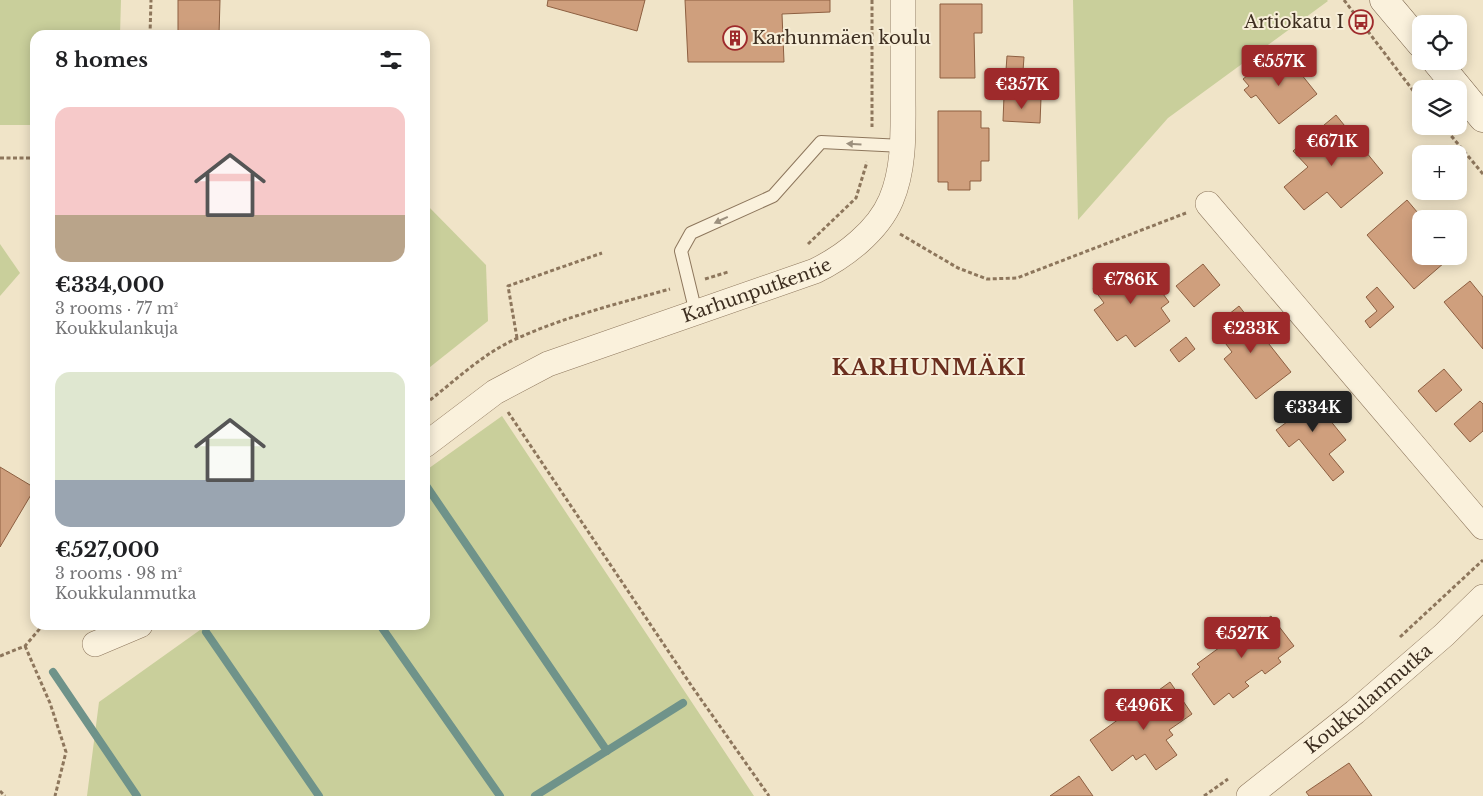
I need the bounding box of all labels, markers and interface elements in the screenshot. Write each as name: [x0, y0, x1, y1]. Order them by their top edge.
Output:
bus stop icon: Artiokatu I: [1348, 9, 1374, 35]
place label: Artiokatu I: [1243, 11, 1344, 33]
map controls: [1412, 15, 1467, 265]
button: locate: [1412, 15, 1467, 70]
building icon: Karhunmäen koulu: [722, 25, 748, 51]
place label: Karhunmäen koulu: [752, 27, 931, 49]
pin: €557K: [1244, 44, 1314, 87]
icon: filters: [377, 46, 405, 74]
text: 8 homes: [55, 47, 148, 73]
text: €557K: [1253, 51, 1305, 71]
pin: €357K: [987, 68, 1057, 110]
text: €357K: [995, 74, 1049, 94]
button: layers: [1412, 80, 1467, 135]
pin: €671K: [1297, 124, 1367, 167]
text: €671K: [1306, 131, 1358, 151]
one-way arrow: [846, 139, 862, 147]
icon: home: [185, 140, 275, 230]
button: +: [1412, 145, 1467, 200]
button: −: [1412, 210, 1467, 265]
one-way arrow: [714, 216, 728, 224]
street label: Karhunputkentie: [679, 253, 835, 327]
pin: €786K: [1096, 262, 1166, 305]
text: €786K: [1104, 269, 1158, 289]
text: €334,000: [55, 272, 164, 298]
text: 3 rooms · 77 m²: [55, 298, 178, 318]
pin: €233K: [1216, 312, 1286, 354]
text: Koukkulankuja: [55, 318, 178, 338]
text: €233K: [1223, 318, 1279, 338]
district label: KARHUNMÄKI: [831, 353, 1027, 381]
pin: €334K: [1278, 390, 1348, 433]
text: €334K: [1285, 397, 1341, 417]
icon: home: [185, 405, 275, 495]
text: €527,000: [55, 537, 159, 563]
text: 3 rooms · 98 m²: [55, 563, 182, 583]
text: Koukkulanmutka: [55, 583, 196, 603]
pin: €527K: [1207, 616, 1277, 659]
text: €527K: [1215, 623, 1269, 643]
street label: Koukkulanmutka: [1301, 639, 1437, 758]
pin: €496K: [1109, 688, 1179, 731]
text: €496K: [1115, 695, 1173, 715]

